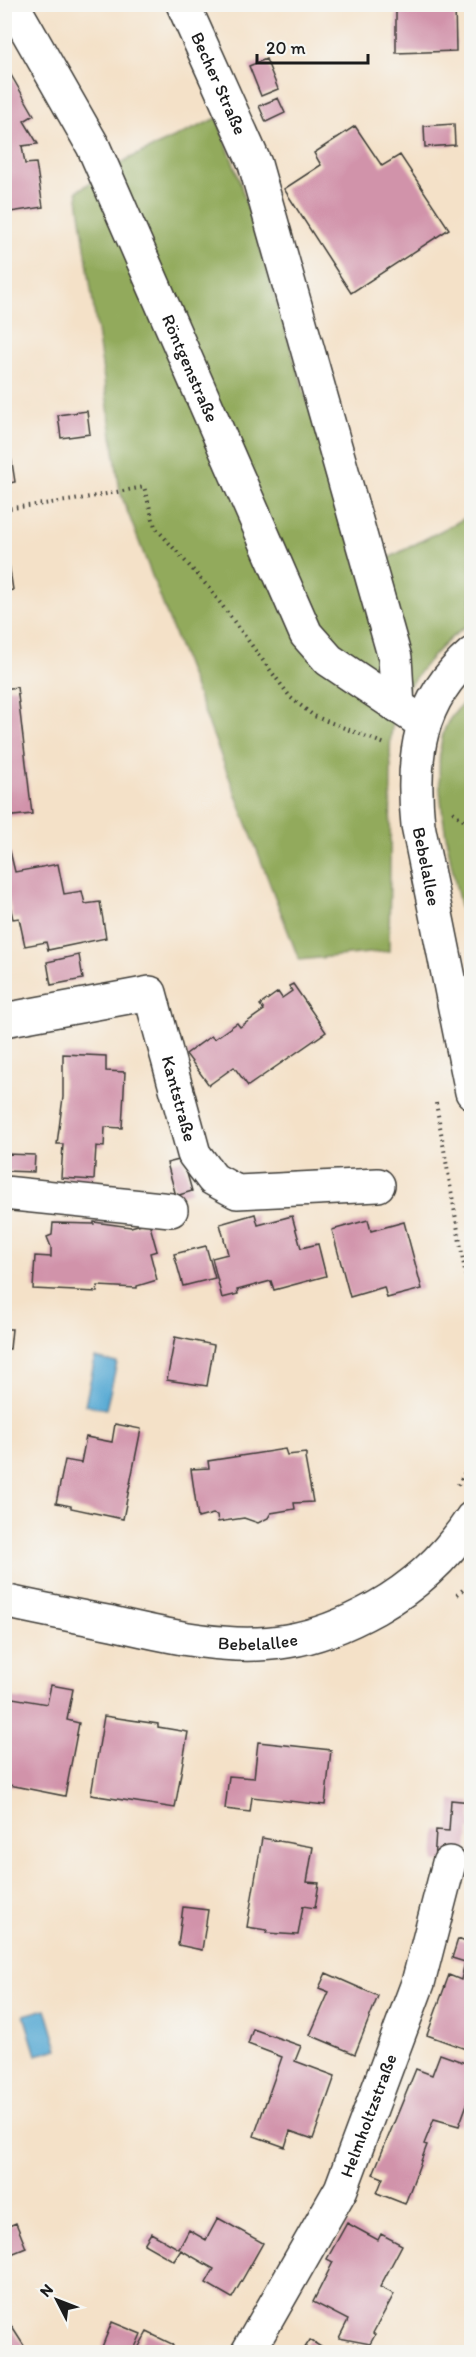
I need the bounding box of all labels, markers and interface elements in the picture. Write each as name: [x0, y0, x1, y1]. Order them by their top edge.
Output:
scale bar: [257, 27, 368, 65]
street label: Becher Straße: [186, 29, 251, 138]
text: 20 m: [266, 37, 306, 59]
street label: Röntgenstraße: [157, 311, 223, 426]
street label: Bebelallee: [408, 825, 445, 908]
street label: Kantstraße: [157, 1053, 201, 1144]
street label: Bebelallee: [217, 1628, 300, 1655]
street label: Helmholtzstraße: [335, 2051, 402, 2181]
north arrow: [27, 2270, 87, 2330]
text: N: [36, 2280, 57, 2301]

